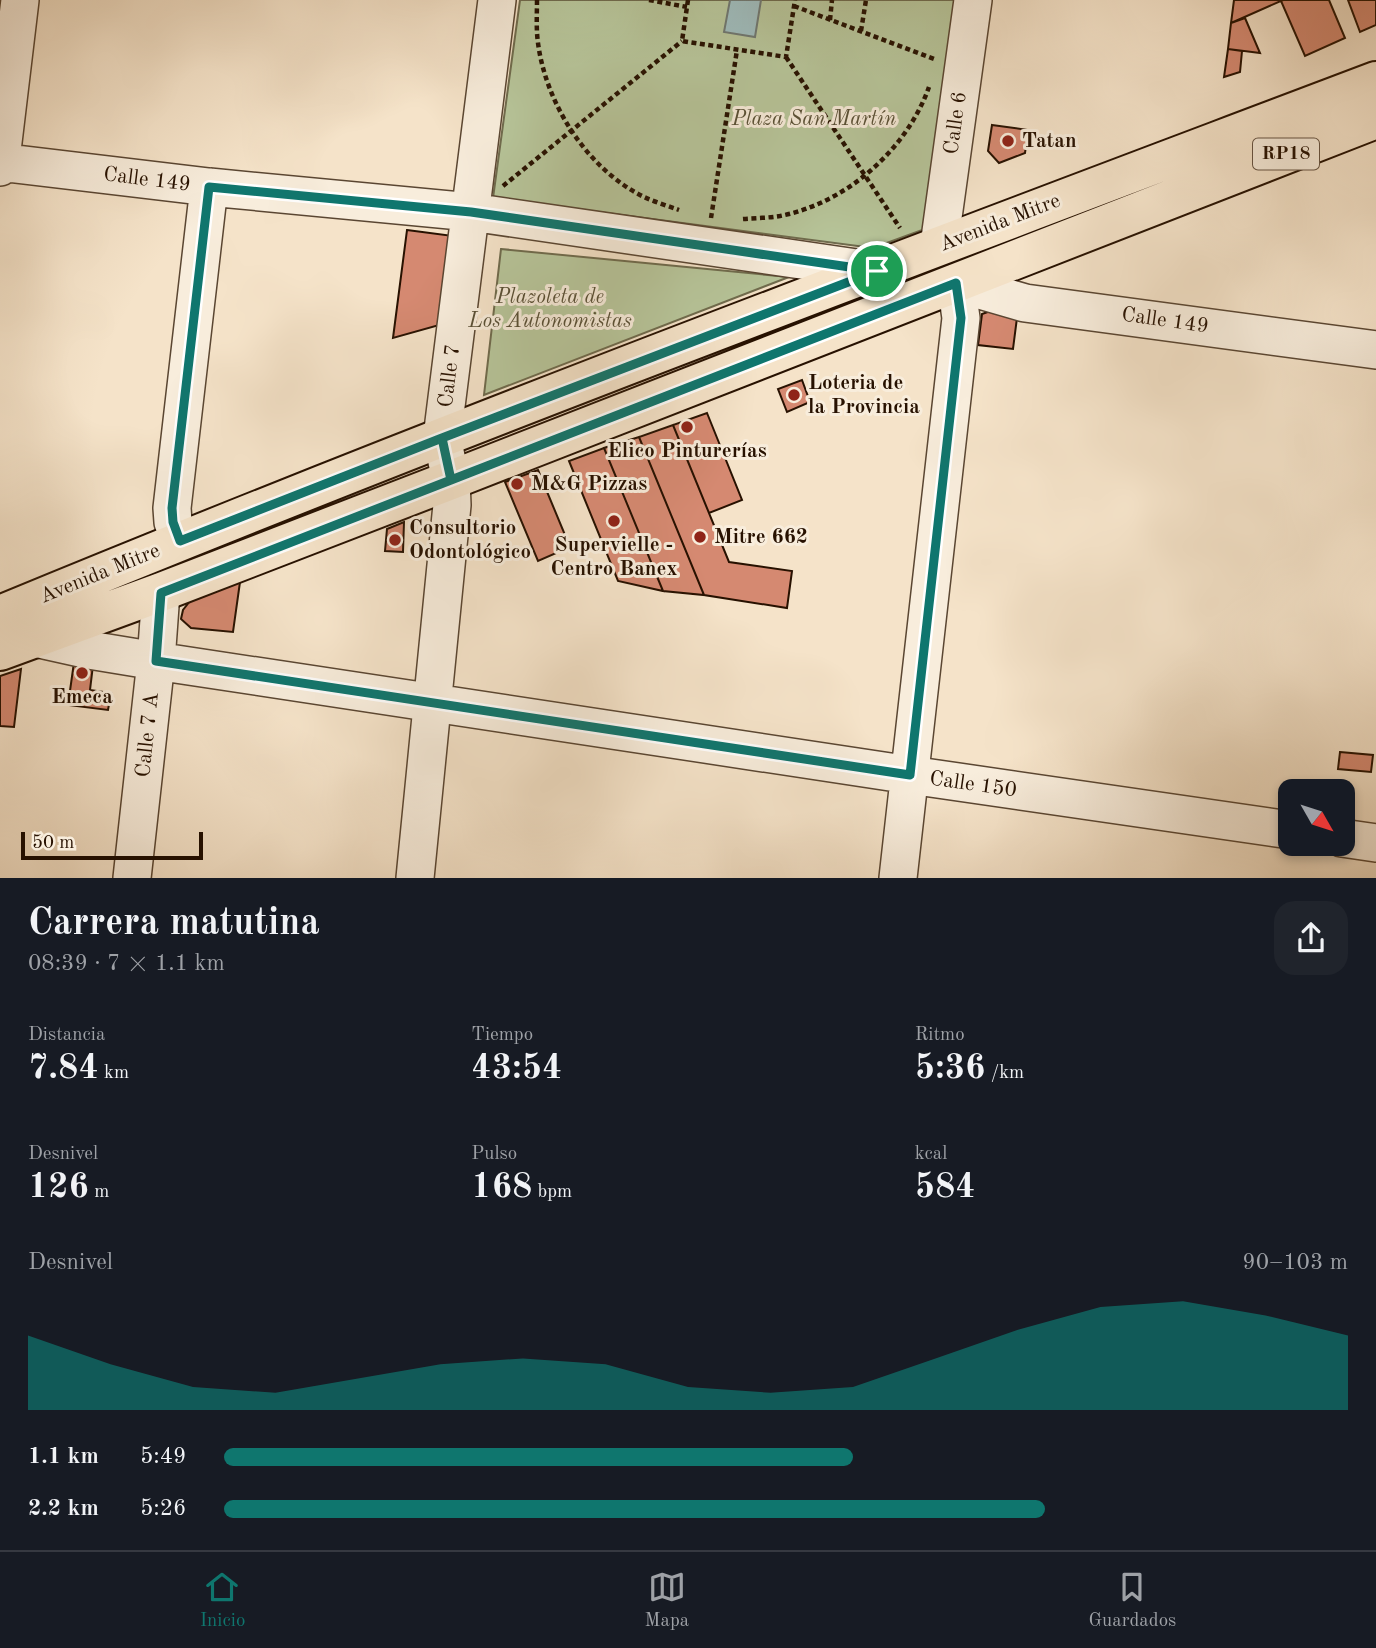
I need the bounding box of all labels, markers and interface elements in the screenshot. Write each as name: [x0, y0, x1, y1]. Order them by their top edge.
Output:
street label: Calle 6: [941, 90, 971, 156]
park label: Plaza San Martín: [731, 109, 896, 130]
place label: Tatan: [1022, 131, 1077, 152]
marker: Tatan: [1000, 133, 1016, 149]
road number: RP18: [1253, 138, 1319, 170]
street label: Calle 149: [102, 164, 192, 196]
street label: Avenida Mitre: [937, 190, 1063, 256]
pin: [847, 241, 907, 301]
icon: arrive: [858, 252, 896, 290]
park label: Plazoleta de Los Autonomistas: [467, 287, 632, 332]
street label: Calle 149: [1120, 304, 1210, 338]
street label: Calle 7: [436, 343, 464, 409]
place label: Loteria de la Provincia: [808, 373, 920, 418]
marker: Loteria de la Provincia: [786, 387, 802, 403]
marker: Elico Pinturerías: [679, 419, 695, 435]
place label: Elico Pinturerías: [607, 441, 767, 462]
place label: M&G Pizzas: [531, 474, 647, 495]
marker: M&G Pizzas: [509, 476, 525, 492]
marker: Supervielle - Centro Banex: [606, 513, 622, 529]
place label: Consultorio Odontológico: [409, 518, 531, 563]
place label: Mitre 662: [714, 527, 808, 548]
marker: Mitre 662: [692, 529, 708, 545]
marker: Consultorio Odontológico: [387, 532, 403, 548]
place label: Supervielle - Centro Banex: [551, 535, 677, 580]
street label: Avenida Mitre: [37, 540, 163, 608]
marker: Emeca: [74, 665, 90, 681]
place label: Emeca: [51, 687, 113, 708]
street label: Calle 7 A: [133, 691, 163, 779]
street label: Calle 150: [928, 768, 1018, 802]
north arrow: [1278, 779, 1354, 856]
map controls: [1278, 779, 1355, 856]
scale bar: [21, 829, 203, 861]
text: 50 m: [32, 834, 74, 853]
button: share: [1274, 901, 1348, 975]
text: Carrera matutina: [28, 905, 320, 943]
text: 08:39 · 7 × 1.1 km: [28, 952, 225, 975]
text: Distancia: [28, 1026, 105, 1045]
text: Tiempo: [471, 1026, 533, 1045]
text: Ritmo: [915, 1026, 965, 1045]
text: 7.84: [28, 1051, 99, 1086]
text: 43:54: [471, 1051, 562, 1086]
text: 5:36: [915, 1051, 985, 1086]
text: km: [99, 1064, 129, 1083]
text: /km: [985, 1064, 1024, 1083]
text: Desnivel: [28, 1145, 98, 1164]
text: Pulso: [471, 1145, 517, 1164]
text: kcal: [915, 1145, 947, 1164]
text: 126: [28, 1170, 89, 1205]
text: 168: [471, 1170, 532, 1205]
text: 584: [915, 1170, 976, 1205]
text: m: [89, 1183, 109, 1202]
text: bpm: [532, 1183, 572, 1202]
text: Desnivel: [28, 1251, 113, 1274]
text: 90–103 m: [1242, 1251, 1348, 1274]
text: 1.1 km: [28, 1445, 99, 1468]
text: 5:49: [140, 1445, 186, 1468]
text: 2.2 km: [28, 1497, 99, 1520]
text: 5:26: [140, 1497, 186, 1520]
tab: Inicio: [200, 1568, 245, 1633]
tab: Mapa: [645, 1568, 689, 1633]
tab: Guardados: [1088, 1568, 1176, 1633]

